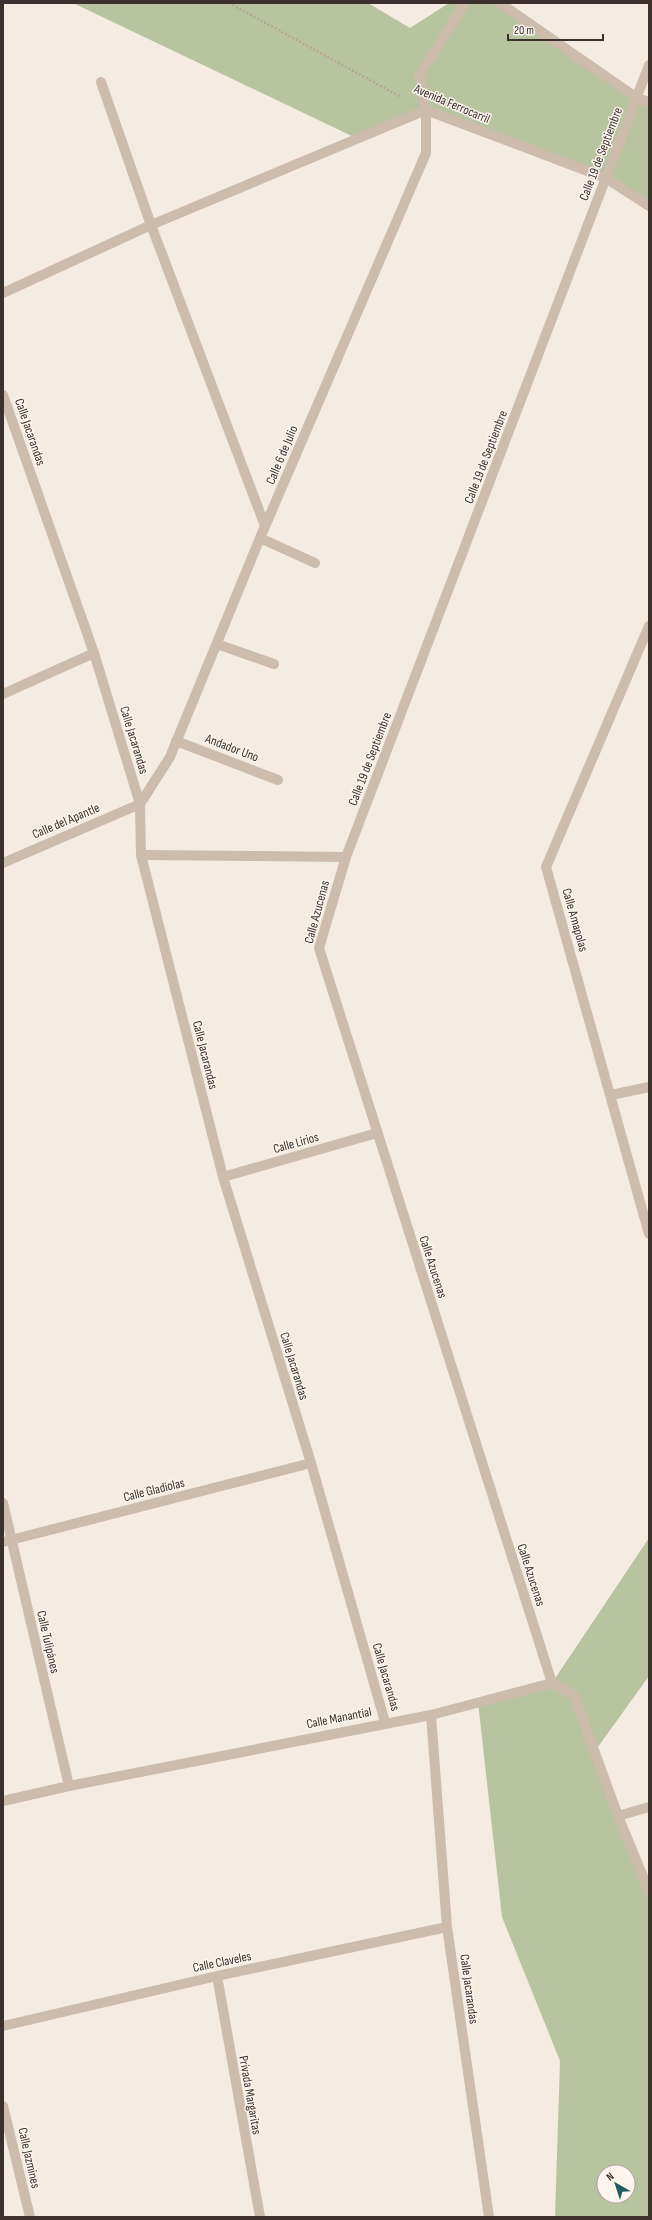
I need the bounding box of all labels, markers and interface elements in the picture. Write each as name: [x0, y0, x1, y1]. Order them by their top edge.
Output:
scale bar: [508, 16, 603, 42]
text: 20 m: [514, 23, 534, 38]
street label: Avenida Ferrocarril: [411, 80, 492, 127]
street label: Calle 19 de Septiembre: [576, 105, 626, 203]
street label: Calle Jacarandas: [11, 396, 49, 468]
street label: Calle 19 de Septiembre: [461, 408, 511, 506]
street label: Calle 6 de Julio: [262, 423, 302, 487]
street label: Calle Jacarandas: [116, 704, 152, 776]
street label: Calle 19 de Septiembre: [345, 710, 395, 808]
street label: Andador Uno: [202, 730, 261, 765]
street label: Calle del Apantle: [30, 800, 102, 842]
street label: Calle Azucenas: [301, 878, 333, 945]
street label: Calle Amapolas: [558, 886, 592, 954]
street label: Calle Jacarandas: [189, 1019, 221, 1091]
street label: Calle Lirios: [271, 1129, 321, 1157]
street label: Calle Azucenas: [415, 1234, 451, 1301]
street label: Calle Jacarandas: [276, 1330, 312, 1402]
street label: Calle Gladiolas: [122, 1475, 187, 1505]
street label: Calle Azucenas: [513, 1542, 549, 1609]
street label: Calle Tulipánes: [33, 1609, 63, 1675]
street label: Calle Jacarandas: [369, 1641, 403, 1713]
street label: Calle Manantial: [305, 1704, 373, 1732]
street label: Calle Claveles: [191, 1948, 253, 1976]
street label: Calle Jacarandas: [456, 1953, 482, 2025]
street label: Privada Margaritas: [235, 2054, 265, 2136]
street label: Calle Jazmines: [14, 2126, 44, 2190]
north arrow: [596, 2164, 636, 2204]
text: N: [604, 2170, 616, 2184]

